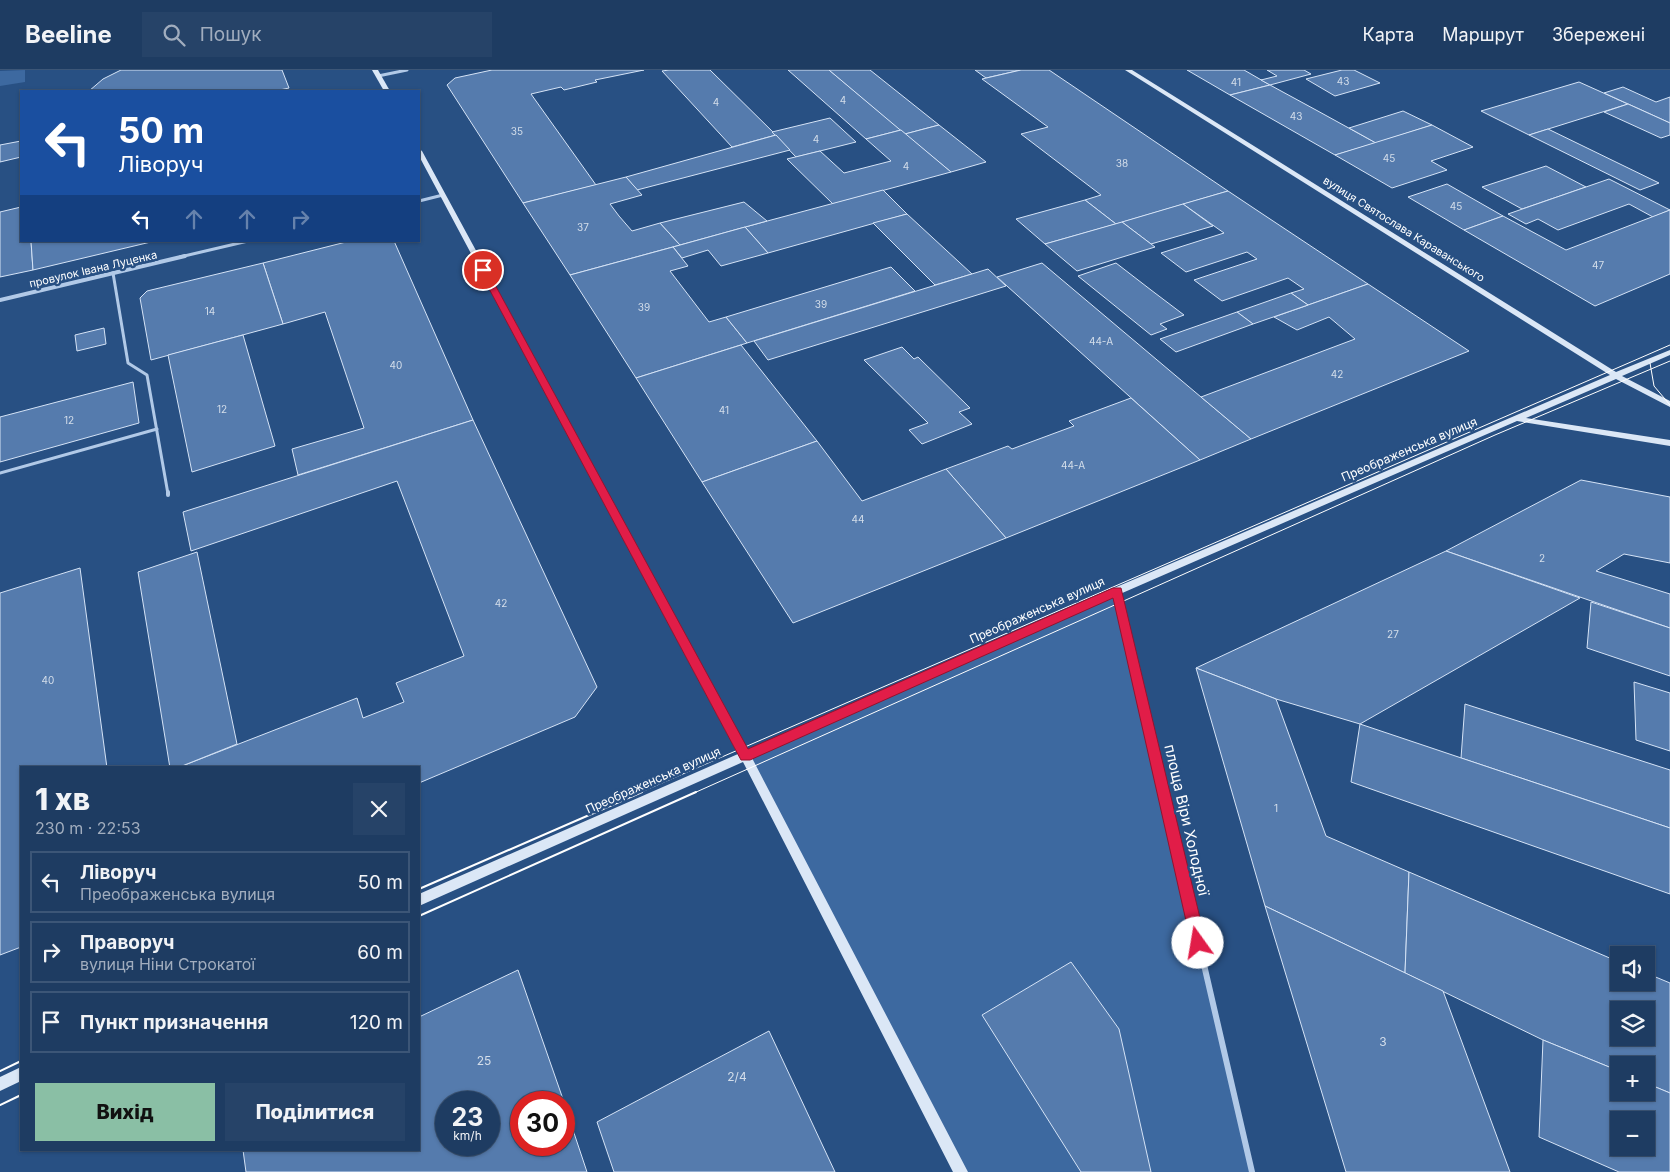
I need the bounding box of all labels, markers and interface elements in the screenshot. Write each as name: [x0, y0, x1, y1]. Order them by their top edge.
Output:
search box: [142, 12, 492, 57]
text: Beeline: [25, 20, 112, 49]
icon: search: [160, 21, 188, 49]
text: Пошук: [200, 23, 262, 46]
text: Карта: [1363, 24, 1414, 45]
text: Маршрут: [1442, 24, 1524, 45]
text: Збережені: [1552, 24, 1645, 45]
house number: 43: [1337, 75, 1349, 87]
house number: 41: [1231, 76, 1241, 88]
house number: 4: [840, 94, 846, 106]
house number: 4: [713, 96, 719, 108]
text: 50 m: [118, 109, 204, 151]
icon: left: [35, 110, 100, 175]
house number: 43: [1290, 110, 1302, 122]
house number: 35: [511, 125, 523, 137]
house number: 4: [813, 133, 819, 145]
text: Ліворуч: [118, 151, 203, 177]
house number: 45: [1383, 152, 1395, 164]
house number: 38: [1116, 157, 1128, 169]
house number: 4: [903, 160, 909, 172]
street label: вулиця Святослава Караванського: [1321, 173, 1488, 285]
house number: 45: [1450, 200, 1462, 212]
icon: left: [127, 205, 155, 233]
icon: ahead: [180, 205, 208, 233]
icon: ahead: [233, 205, 261, 233]
icon: right: [286, 205, 314, 233]
house number: 37: [577, 221, 589, 233]
street label: провулок Івана Луценка: [28, 247, 158, 291]
pin: [462, 249, 504, 291]
icon: arrive: [469, 256, 497, 284]
house number: 47: [1592, 259, 1604, 271]
house number: 39: [815, 298, 827, 310]
house number: 39: [638, 301, 650, 313]
house number: 14: [205, 305, 215, 317]
house number: 44-А: [1089, 335, 1113, 347]
house number: 40: [390, 359, 402, 371]
house number: 42: [1331, 368, 1343, 380]
house number: 12: [217, 403, 227, 415]
house number: 41: [719, 404, 729, 416]
house number: 12: [64, 414, 74, 426]
street label: Преображенська вулиця: [1339, 414, 1479, 484]
house number: 44-А: [1061, 459, 1085, 471]
house number: 44: [852, 513, 864, 525]
house number: 2: [1539, 552, 1545, 564]
street label: Преображенська вулиця: [967, 573, 1107, 647]
house number: 42: [495, 597, 507, 609]
house number: 27: [1387, 628, 1399, 640]
house number: 40: [42, 674, 54, 686]
street label: площа Віри Холодної: [1160, 742, 1214, 899]
street label: Преображенська вулиця: [583, 743, 723, 817]
text: 1 хв: [35, 781, 90, 817]
button: close: [353, 783, 405, 835]
house number: 1: [1274, 802, 1278, 814]
text: 230 m · 22:53: [35, 818, 141, 838]
text: Ліворуч: [80, 861, 156, 884]
icon: left: [37, 868, 65, 896]
text: 50 m: [357, 871, 403, 894]
text: Преображенська вулиця: [80, 884, 275, 904]
position arrow: [1171, 916, 1223, 968]
text: Праворуч: [80, 931, 174, 954]
icon: right: [37, 938, 65, 966]
text: 60 m: [357, 941, 403, 964]
map controls: [1610, 946, 1655, 1156]
button: sound: [1610, 946, 1655, 991]
text: вулиця Ніни Строкатої: [80, 954, 255, 974]
button: layers: [1610, 1001, 1655, 1046]
icon: arrive: [37, 1008, 65, 1036]
text: Пункт призначення: [80, 1011, 268, 1034]
text: 120 m: [350, 1011, 403, 1034]
house number: 3: [1379, 1034, 1387, 1049]
house number: 25: [477, 1053, 491, 1068]
button: +: [1610, 1056, 1655, 1101]
house number: 2/4: [727, 1069, 747, 1084]
button: Вихід: [35, 1083, 215, 1141]
button: Поділитися: [225, 1083, 405, 1141]
speed limit sign: 30: [510, 1091, 575, 1156]
text: 23: [452, 1102, 483, 1132]
button: −: [1610, 1111, 1655, 1156]
text: km/h: [453, 1128, 482, 1143]

